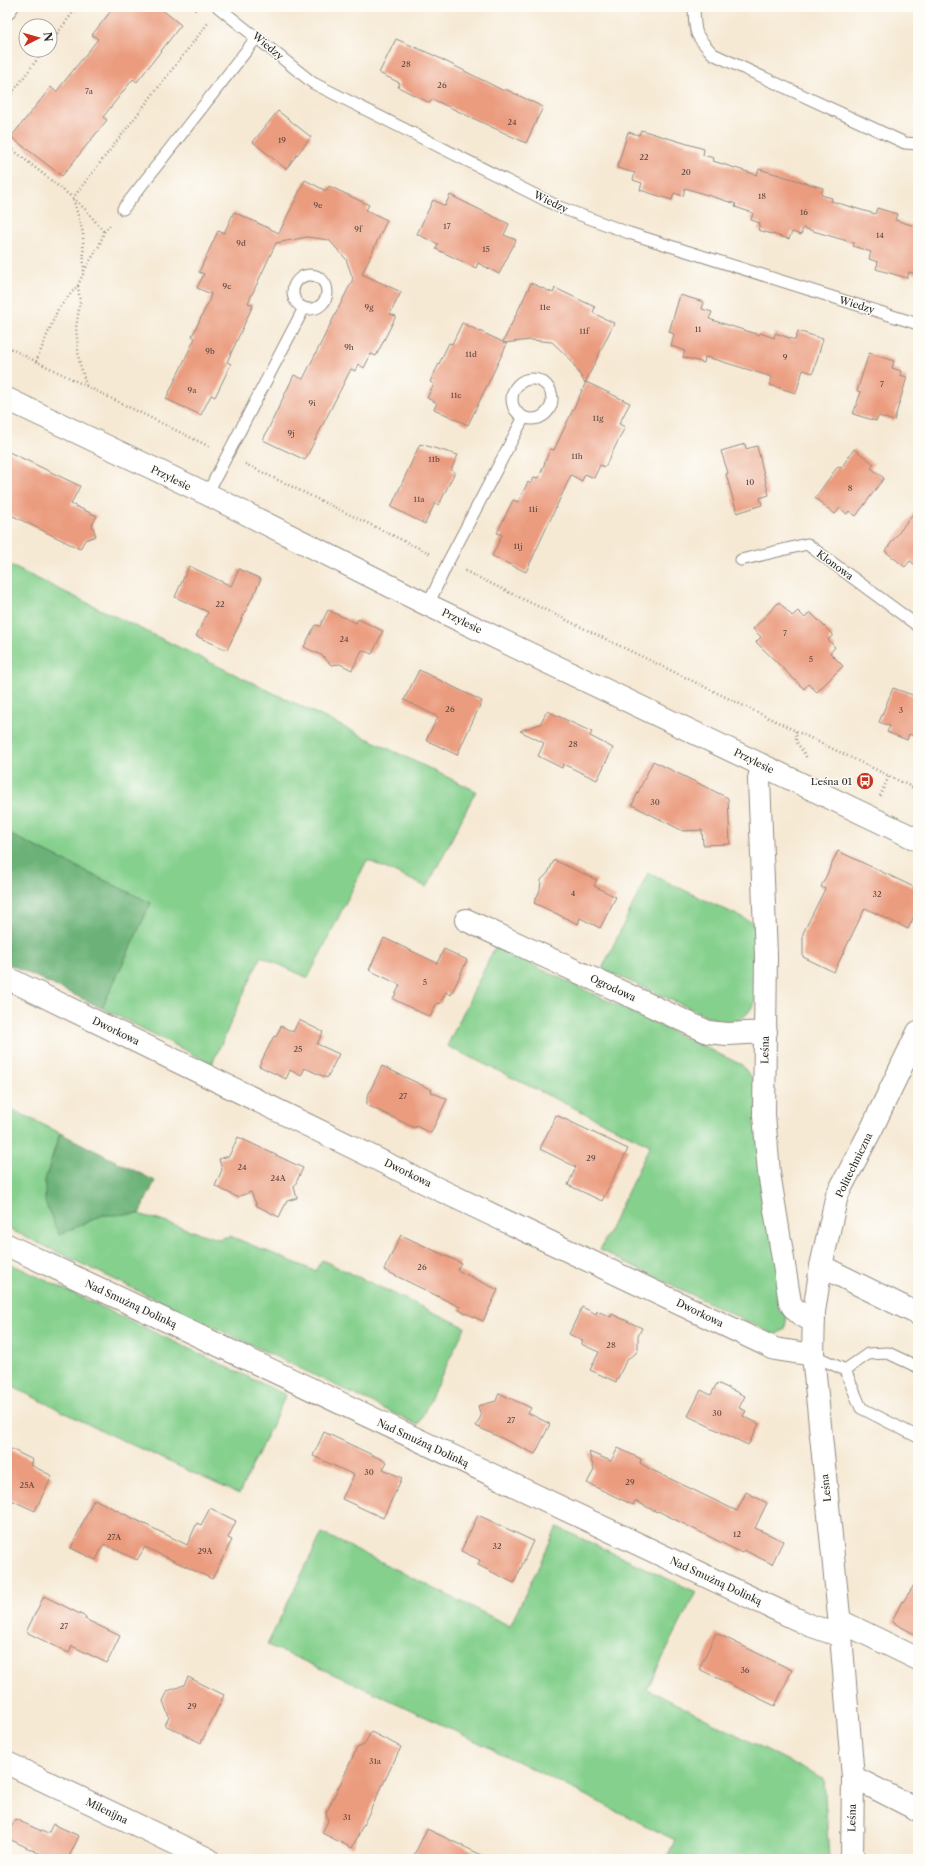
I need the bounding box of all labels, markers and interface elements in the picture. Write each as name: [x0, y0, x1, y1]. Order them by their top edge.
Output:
north arrow: [18, 18, 58, 58]
street label: Wiedzy: [249, 29, 286, 63]
text: N: [40, 31, 55, 43]
house number: 28: [401, 59, 411, 69]
house number: 26: [437, 80, 447, 90]
house number: 7a: [85, 86, 94, 96]
house number: 24: [507, 117, 517, 127]
house number: 19: [278, 135, 286, 145]
house number: 22: [639, 152, 649, 162]
house number: 20: [681, 167, 691, 177]
street label: Wiedzy: [531, 188, 571, 216]
house number: 18: [758, 191, 766, 201]
house number: 9e: [313, 200, 323, 210]
house number: 16: [800, 207, 808, 217]
house number: 17: [443, 221, 451, 231]
house number: 9f: [354, 224, 363, 234]
house number: 14: [876, 230, 884, 240]
house number: 9d: [236, 238, 246, 248]
house number: 15: [482, 244, 490, 254]
house number: 9c: [223, 281, 231, 291]
street label: Wiedzy: [837, 293, 877, 317]
house number: 9g: [365, 302, 374, 312]
house number: 11e: [539, 302, 551, 312]
house number: 11: [695, 324, 702, 334]
house number: 11f: [579, 326, 590, 336]
house number: 9h: [344, 342, 354, 352]
house number: 9b: [205, 346, 215, 356]
house number: 11d: [465, 349, 477, 359]
house number: 9: [783, 352, 788, 362]
house number: 7: [880, 379, 884, 389]
house number: 9a: [188, 385, 197, 395]
house number: 11c: [451, 390, 461, 400]
house number: 9i: [308, 398, 316, 408]
house number: 11g: [593, 413, 604, 423]
house number: 9j: [288, 428, 294, 438]
house number: 11h: [571, 451, 583, 461]
house number: 11b: [428, 454, 440, 464]
street label: Przylesie: [149, 463, 194, 493]
house number: 10: [746, 477, 754, 487]
house number: 8: [848, 483, 853, 493]
house number: 11a: [414, 494, 425, 504]
house number: 11i: [528, 504, 538, 514]
house number: 11j: [514, 541, 523, 551]
street label: Klonowa: [814, 547, 856, 583]
house number: 22: [215, 599, 225, 609]
street label: Przylesie: [440, 606, 485, 636]
house number: 7: [783, 628, 787, 638]
house number: 24: [339, 634, 349, 644]
house number: 5: [809, 654, 813, 664]
house number: 26: [445, 704, 455, 714]
house number: 3: [899, 705, 903, 715]
house number: 28: [568, 739, 578, 749]
street label: Przylesie: [732, 746, 777, 776]
bus stop icon: Leśna 01: [855, 771, 875, 791]
place label: Leśna 01: [811, 775, 853, 788]
house number: 30: [650, 797, 660, 807]
house number: 4: [571, 888, 576, 898]
house number: 32: [872, 889, 882, 899]
street label: Ogrodowa: [588, 972, 639, 1005]
house number: 5: [423, 977, 427, 987]
street label: Dworkowa: [90, 1014, 142, 1048]
street label: Leśna: [758, 1035, 772, 1064]
house number: 25: [294, 1044, 302, 1054]
house number: 27: [399, 1091, 407, 1101]
street label: Politechniczna: [833, 1130, 876, 1199]
house number: 29: [586, 1153, 596, 1163]
street label: Dworkowa: [382, 1156, 434, 1190]
house number: 24: [237, 1162, 247, 1172]
house number: 24A: [270, 1173, 287, 1183]
house number: 26: [417, 1262, 427, 1272]
street label: Nad Smużną Dolinką: [83, 1277, 180, 1331]
street label: Dworkowa: [674, 1296, 726, 1330]
house number: 28: [606, 1340, 616, 1350]
house number: 30: [712, 1408, 722, 1418]
house number: 27: [507, 1415, 515, 1425]
street label: Nad Smużną Dolinką: [375, 1416, 472, 1470]
house number: 30: [364, 1467, 374, 1477]
street label: Leśna: [818, 1473, 834, 1503]
house number: 29: [625, 1477, 635, 1487]
house number: 25A: [20, 1480, 36, 1490]
house number: 12: [733, 1529, 741, 1539]
house number: 27A: [107, 1532, 122, 1542]
house number: 32: [492, 1541, 502, 1551]
house number: 29A: [198, 1546, 214, 1556]
street label: Nad Smużną Dolinką: [668, 1554, 765, 1608]
house number: 27: [60, 1621, 68, 1631]
house number: 36: [740, 1665, 750, 1675]
house number: 29: [187, 1701, 197, 1711]
house number: 31a: [369, 1756, 382, 1766]
street label: Milenijna: [84, 1795, 131, 1827]
street label: Leśna: [845, 1803, 859, 1832]
house number: 31: [343, 1812, 352, 1822]

